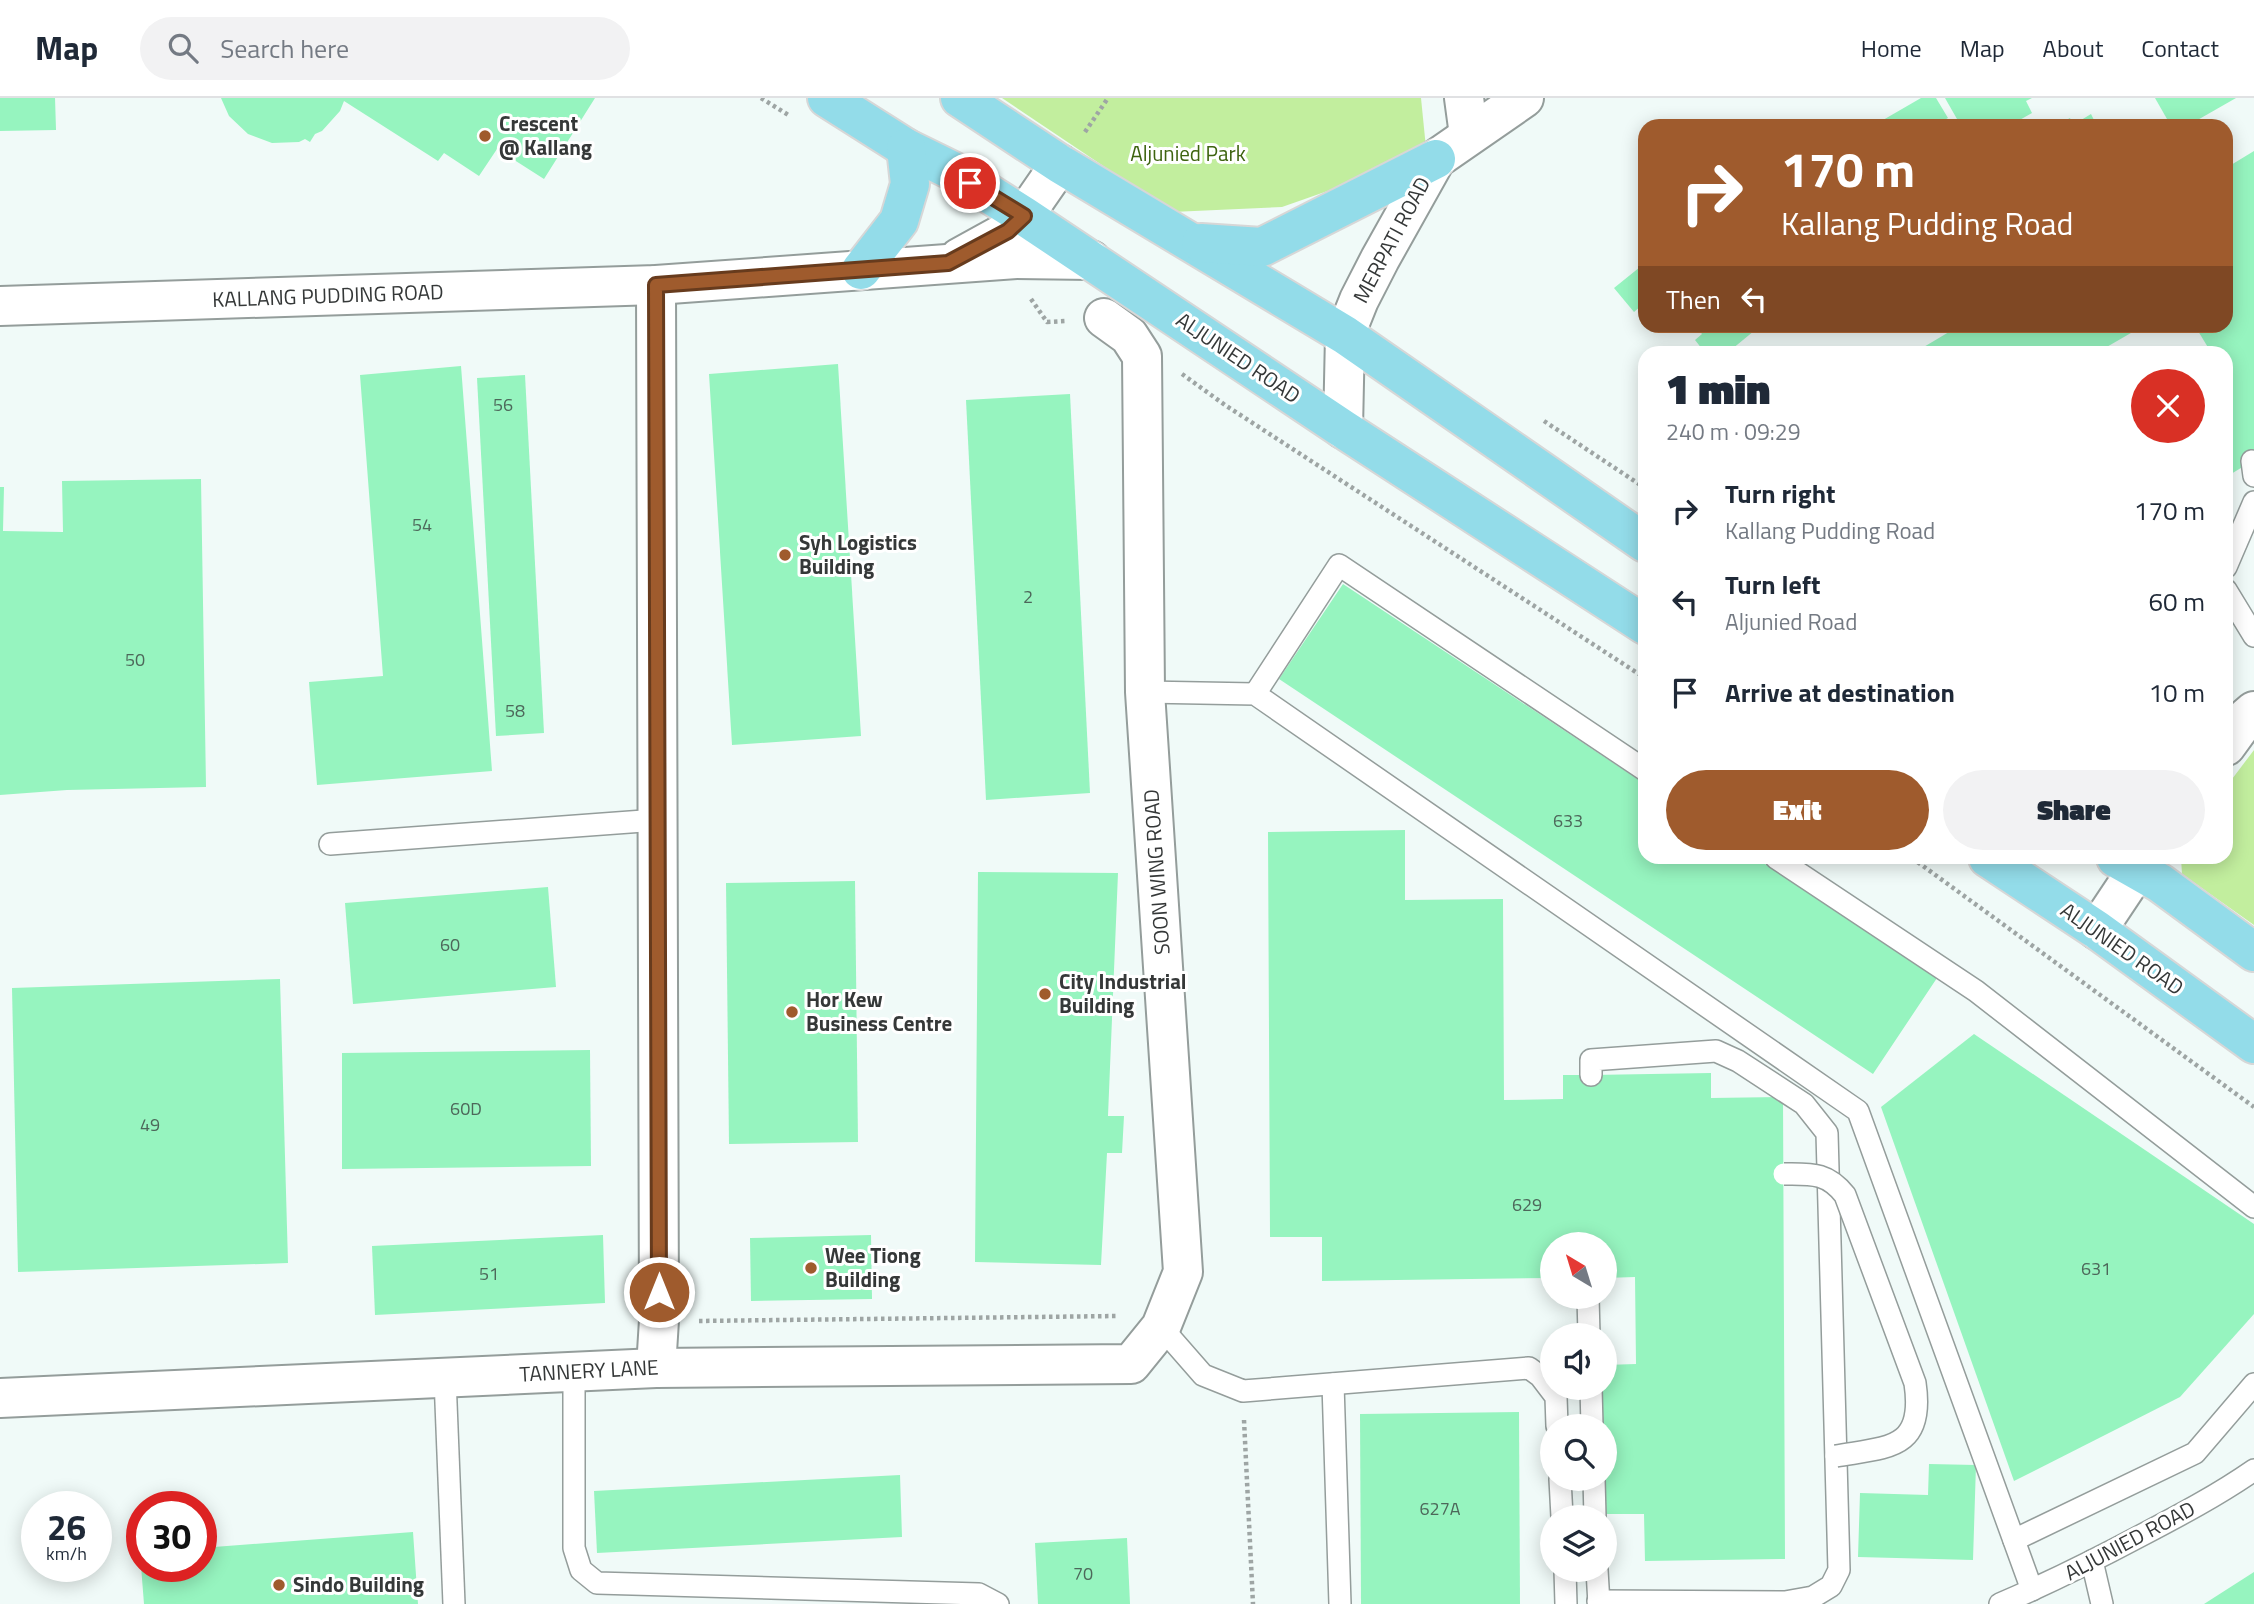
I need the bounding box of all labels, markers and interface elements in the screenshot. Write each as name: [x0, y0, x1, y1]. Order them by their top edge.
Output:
search box: [140, 17, 630, 80]
text: Map: [35, 23, 98, 73]
icon: search: [164, 29, 202, 67]
text: Search here: [220, 29, 349, 68]
text: Home: [1861, 30, 1922, 66]
text: Map: [1960, 30, 2005, 66]
text: About: [2043, 30, 2103, 66]
text: Contact: [2141, 30, 2219, 66]
place label: Crescent @ Kallang: [499, 107, 592, 163]
marker: Crescent @ Kallang: [477, 128, 493, 144]
text: 170 m: [1781, 131, 1915, 206]
park label: Aljunied Park: [1130, 137, 1246, 169]
icon: right: [1666, 147, 1757, 238]
pin: [940, 153, 1000, 213]
icon: arrive: [951, 164, 989, 202]
street label: MERPATI ROAD: [1344, 171, 1438, 308]
text: Kallang Pudding Road: [1781, 199, 2074, 247]
street label: KALLANG PUDDING ROAD: [212, 275, 444, 315]
text: Then: [1666, 280, 1721, 319]
icon: left: [1735, 280, 1773, 318]
street label: ALJUNIED ROAD: [1170, 304, 1307, 411]
text: 1 min: [1666, 356, 1770, 420]
button: close: [2131, 369, 2205, 443]
house number: 56: [493, 391, 513, 418]
text: 240 m · 09:29: [1666, 414, 1801, 449]
text: Turn right: [1725, 474, 1836, 513]
text: 170 m: [2134, 491, 2205, 530]
icon: right: [1666, 492, 1704, 530]
house number: 54: [412, 511, 432, 538]
text: Kallang Pudding Road: [1725, 513, 1935, 548]
place label: Syh Logistics Building: [799, 526, 917, 582]
marker: Syh Logistics Building: [777, 547, 793, 563]
text: Turn left: [1725, 565, 1820, 604]
text: 60 m: [2148, 582, 2205, 621]
house number: 2: [1023, 583, 1033, 610]
icon: left: [1666, 583, 1704, 621]
text: Aljunied Road: [1725, 604, 1857, 639]
house number: 50: [125, 646, 145, 673]
text: Arrive at destination: [1725, 673, 1955, 712]
text: 10 m: [2148, 673, 2205, 712]
icon: arrive: [1666, 674, 1704, 712]
house number: 58: [505, 697, 525, 724]
button: Exit: [1666, 770, 1929, 850]
button: Share: [1943, 770, 2205, 850]
street label: SOON WING ROAD: [1134, 788, 1178, 956]
house number: 633: [1553, 807, 1583, 834]
street label: ALJUNIED ROAD: [2054, 894, 2191, 1003]
house number: 60: [440, 931, 460, 958]
place label: City Industrial Building: [1059, 965, 1187, 1021]
place label: Hor Kew Business Centre: [806, 983, 952, 1039]
marker: City Industrial Building: [1037, 986, 1053, 1002]
marker: Hor Kew Business Centre: [784, 1004, 800, 1020]
house number: 60D: [450, 1095, 482, 1122]
house number: 49: [140, 1111, 160, 1138]
house number: 629: [1512, 1191, 1542, 1218]
north arrow: [1540, 1232, 1617, 1309]
map controls: [1540, 1232, 1617, 1582]
place label: Wee Tiong Building: [825, 1239, 921, 1295]
position arrow: [622, 1255, 696, 1329]
house number: 631: [2081, 1255, 2111, 1282]
house number: 51: [479, 1260, 499, 1287]
marker: Wee Tiong Building: [803, 1260, 819, 1276]
button: sound: [1540, 1323, 1617, 1400]
street label: TANNERY LANE: [519, 1350, 659, 1390]
button: search: [1540, 1414, 1617, 1491]
speed limit sign: 30: [126, 1491, 217, 1582]
street label: ALJUNIED ROAD: [2058, 1492, 2201, 1588]
house number: 627A: [1420, 1495, 1461, 1522]
text: 26: [47, 1500, 86, 1554]
button: layers: [1540, 1505, 1617, 1582]
text: km/h: [46, 1540, 87, 1567]
house number: 70: [1073, 1560, 1093, 1587]
place label: Sindo Building: [293, 1568, 424, 1600]
marker: Sindo Building: [271, 1577, 287, 1593]

